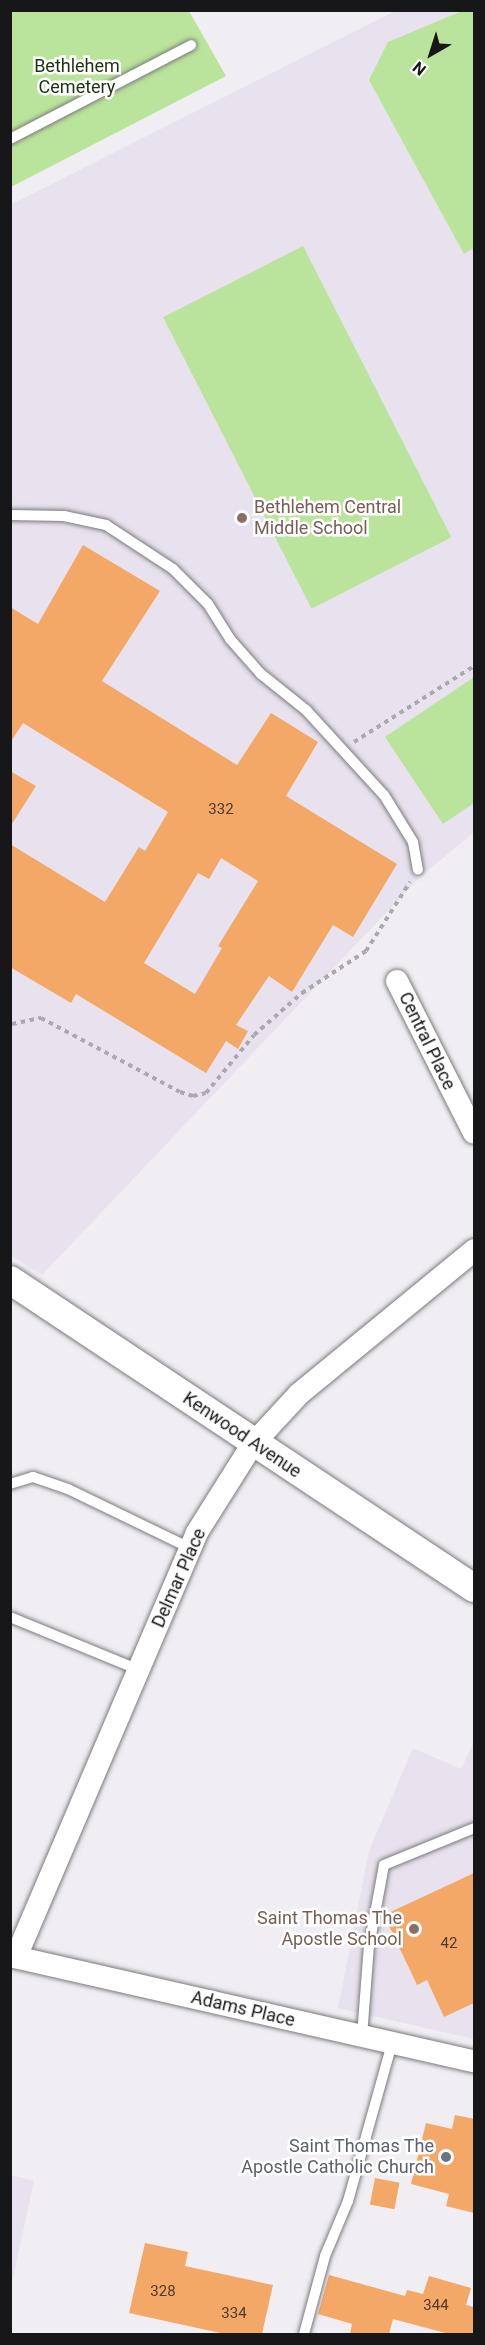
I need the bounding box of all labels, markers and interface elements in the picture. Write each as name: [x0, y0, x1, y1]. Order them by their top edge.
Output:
north arrow: [401, 24, 461, 84]
park label: Bethlehem Cemetery: [34, 56, 120, 98]
text: N: [409, 57, 430, 79]
place label: Bethlehem Central Middle School: [254, 497, 401, 540]
marker: Bethlehem Central Middle School: [235, 511, 249, 525]
house number: 332: [208, 801, 234, 819]
street label: Central Place: [394, 989, 460, 1093]
street label: Kenwood Avenue: [179, 1387, 305, 1483]
street label: Delmar Place: [148, 1525, 210, 1631]
place label: Saint Thomas The Apostle School: [256, 1908, 402, 1950]
marker: Saint Thomas The Apostle School: [407, 1922, 421, 1936]
house number: 42: [441, 1935, 457, 1953]
street label: Adams Place: [189, 1987, 297, 2031]
place label: Saint Thomas The Apostle Catholic Church: [241, 2136, 434, 2178]
marker: Saint Thomas The Apostle Catholic Church: [439, 2150, 453, 2164]
house number: 328: [150, 2283, 176, 2301]
house number: 344: [423, 2297, 449, 2315]
house number: 334: [221, 2305, 247, 2323]

